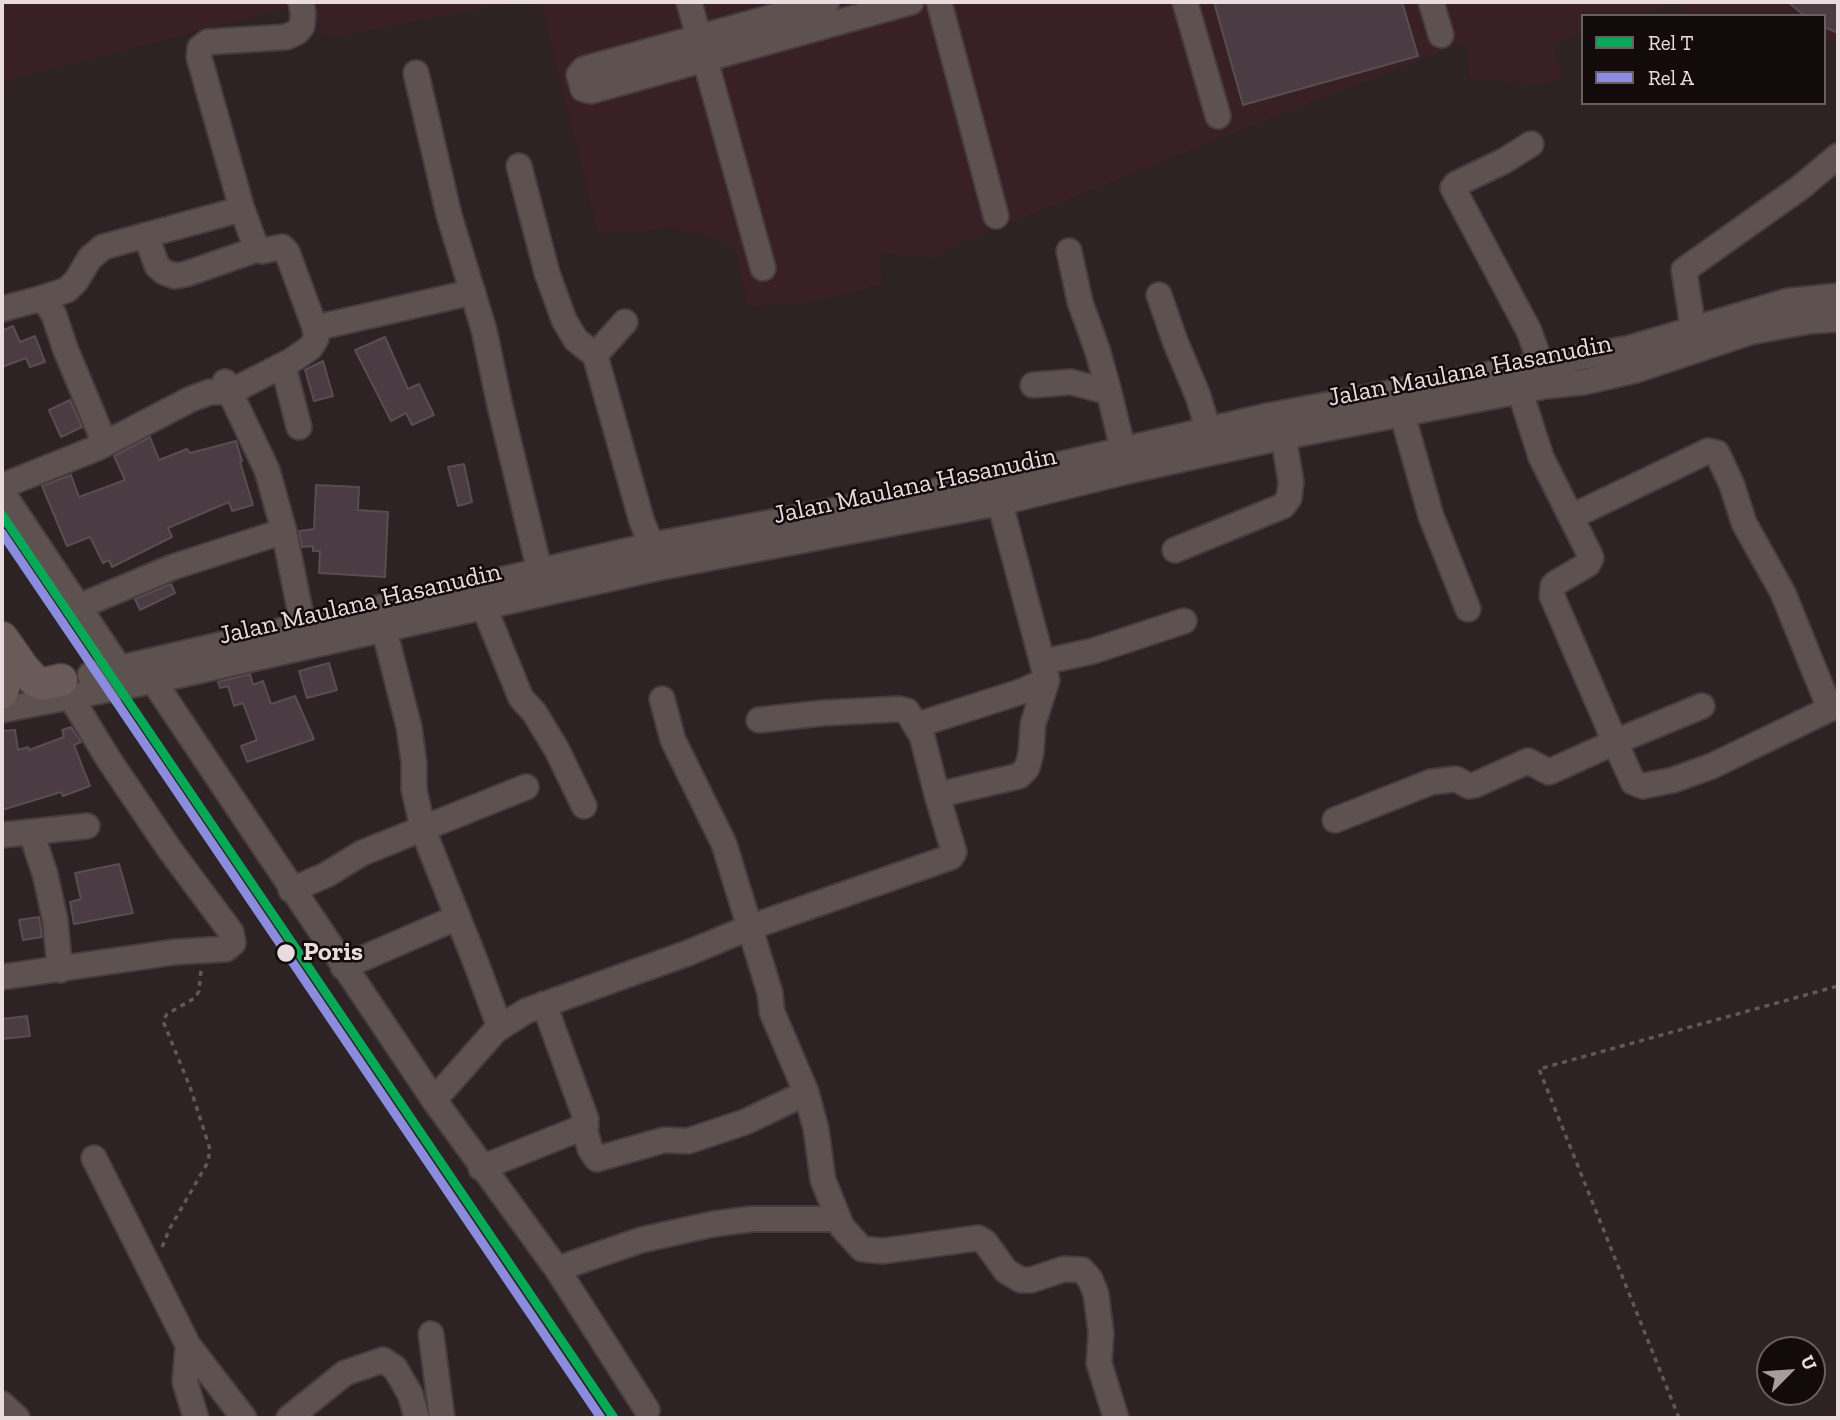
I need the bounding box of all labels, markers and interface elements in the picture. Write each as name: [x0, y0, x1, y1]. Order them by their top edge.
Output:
legend: [1581, 14, 1826, 105]
text: Rel T: [1648, 30, 1694, 55]
text: Rel A: [1648, 65, 1694, 90]
street label: Jalan Maulana Hasanudin: [1325, 328, 1615, 414]
street label: Jalan Maulana Hasanudin: [771, 441, 1059, 531]
street label: Jalan Maulana Hasanudin: [216, 556, 504, 652]
place label: Poris: [303, 937, 363, 969]
marker: Poris: [275, 942, 297, 964]
north arrow: [1756, 1336, 1826, 1406]
text: U: [1795, 1352, 1822, 1374]

